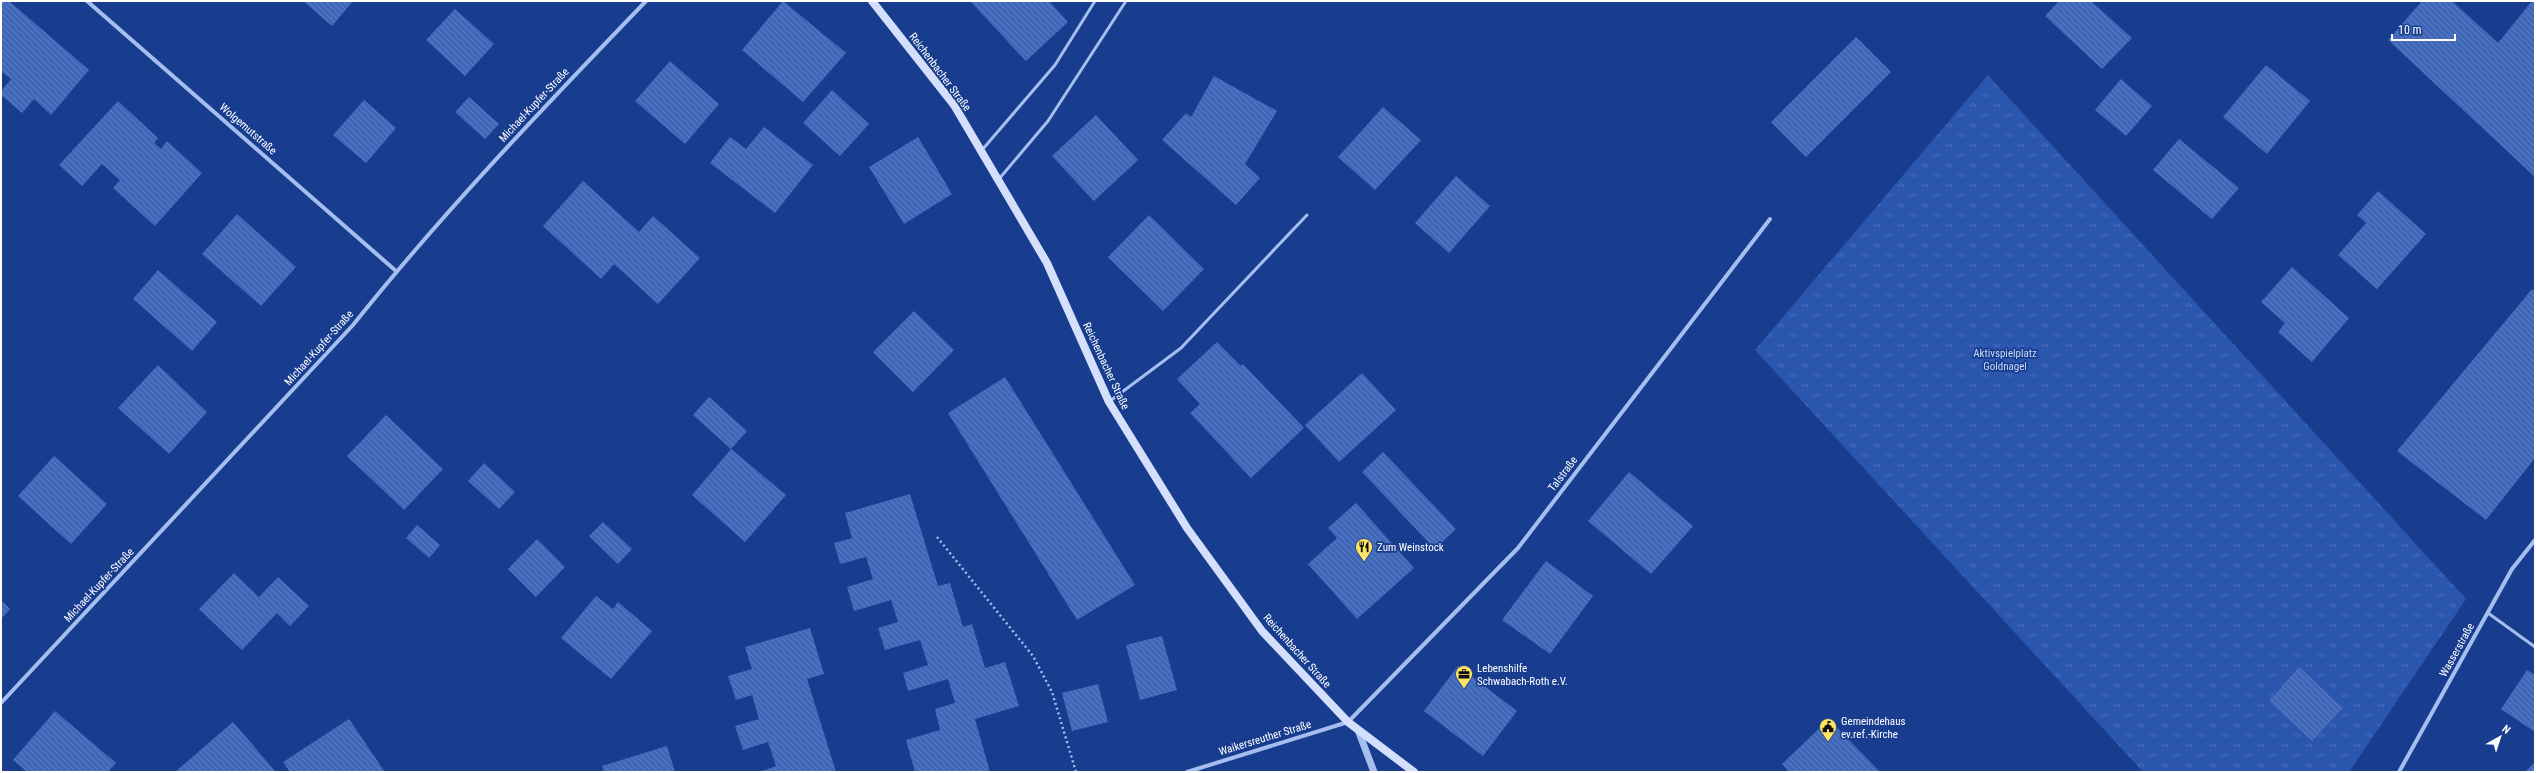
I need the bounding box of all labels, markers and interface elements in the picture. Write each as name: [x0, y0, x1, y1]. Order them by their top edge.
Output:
scale bar: [2392, 16, 2455, 42]
text: 10 m: [2398, 23, 2422, 37]
street label: Reichenbacher Straße: [906, 30, 974, 114]
street label: Michael-Kupfer-Straße: [496, 65, 572, 145]
street label: Wolgemutstraße: [217, 101, 279, 157]
street label: Michael-Kupfer-Straße: [282, 308, 356, 388]
street label: Reichenbacher Straße: [1080, 320, 1132, 412]
park label: Aktivspielplatz Goldnagel: [1973, 347, 2037, 373]
street label: Talstraße: [1546, 454, 1580, 494]
restaurant icon: Zum Weinstock: [1354, 537, 1374, 562]
place label: Zum Weinstock: [1377, 541, 1444, 554]
street label: Michael-Kupfer-Straße: [61, 545, 137, 625]
street label: Reichenbacher Straße: [1260, 611, 1334, 691]
street label: Wasserstraße: [2437, 621, 2477, 679]
place label: Lebenshilfe Schwabach-Roth e.V.: [1477, 662, 1568, 688]
office icon: Lebenshilfe Schwabach-Roth e.V.: [1454, 664, 1474, 689]
place label: Gemeindehaus ev.ref.-Kirche: [1841, 715, 1905, 741]
public building icon: Gemeindehaus ev.ref.-Kirche: [1818, 717, 1838, 742]
north arrow: [2480, 717, 2520, 757]
street label: Waikersreuther Straße: [1217, 718, 1313, 758]
text: N: [2499, 722, 2513, 737]

